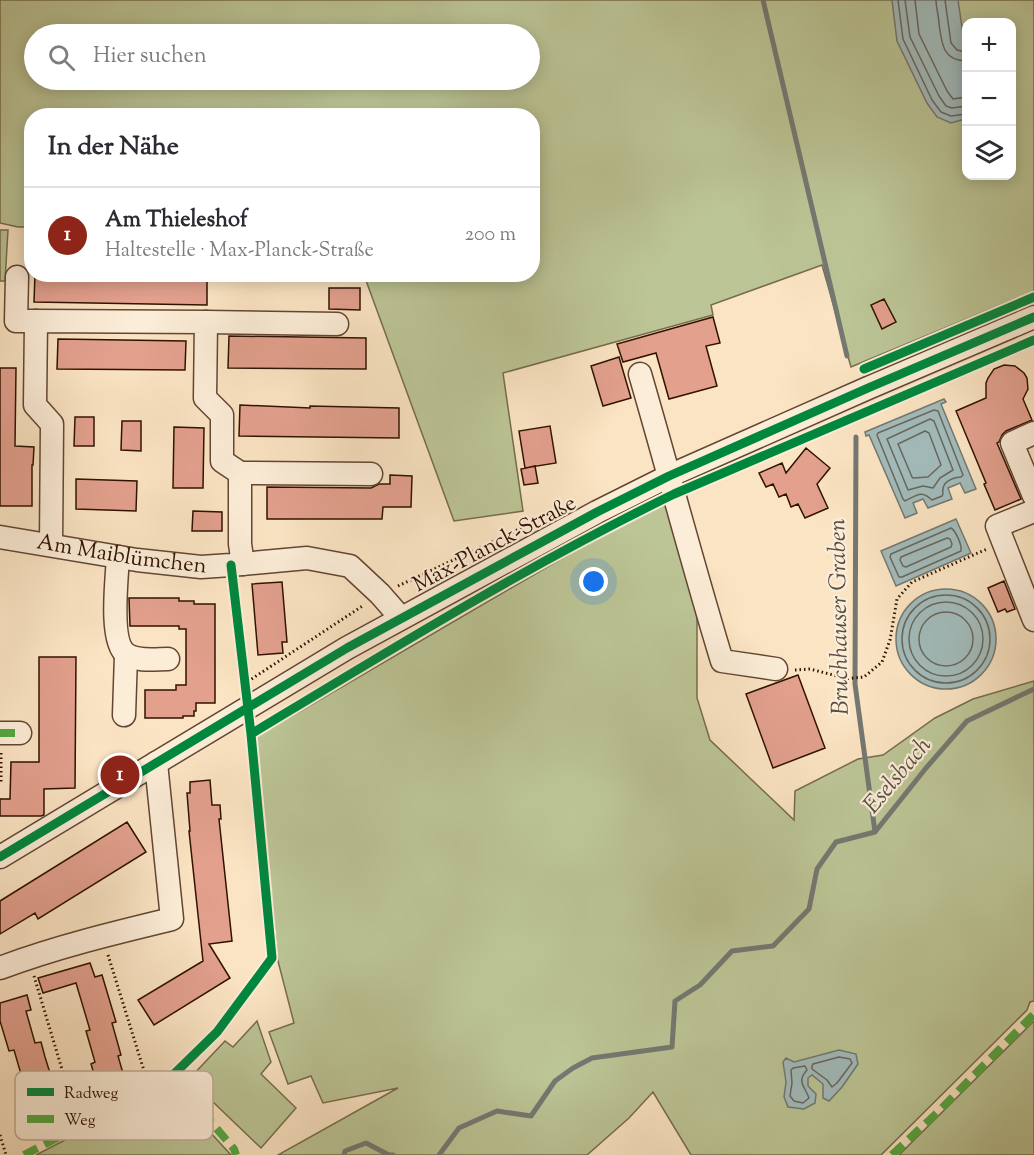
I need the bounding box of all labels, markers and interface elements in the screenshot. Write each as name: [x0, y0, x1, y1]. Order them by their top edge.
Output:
map controls: [962, 18, 1016, 180]
button: +: [962, 18, 1016, 72]
search box: [24, 24, 540, 90]
icon: search: [45, 41, 78, 74]
text: Hier suchen: [93, 41, 207, 73]
button: −: [962, 72, 1016, 126]
button: layers: [962, 126, 1016, 180]
text: In der Nähe: [48, 129, 179, 166]
text: Am Thieleshof: [105, 205, 248, 237]
text: 1: [64, 221, 71, 250]
text: 200 m: [465, 221, 516, 250]
text: Haltestelle · Max-Planck-Straße: [105, 237, 374, 266]
street label: Max-Planck-Straße: [408, 488, 582, 602]
water label: Bruchhauser Graben: [821, 518, 859, 715]
street label: Am Maiblümchen: [34, 527, 208, 583]
your location: [579, 567, 608, 596]
water label: Eselsbach: [856, 730, 940, 822]
pin: 1: [100, 752, 140, 798]
legend: [15, 1071, 213, 1140]
text: Radweg: [64, 1083, 118, 1106]
text: Weg: [64, 1110, 96, 1133]

